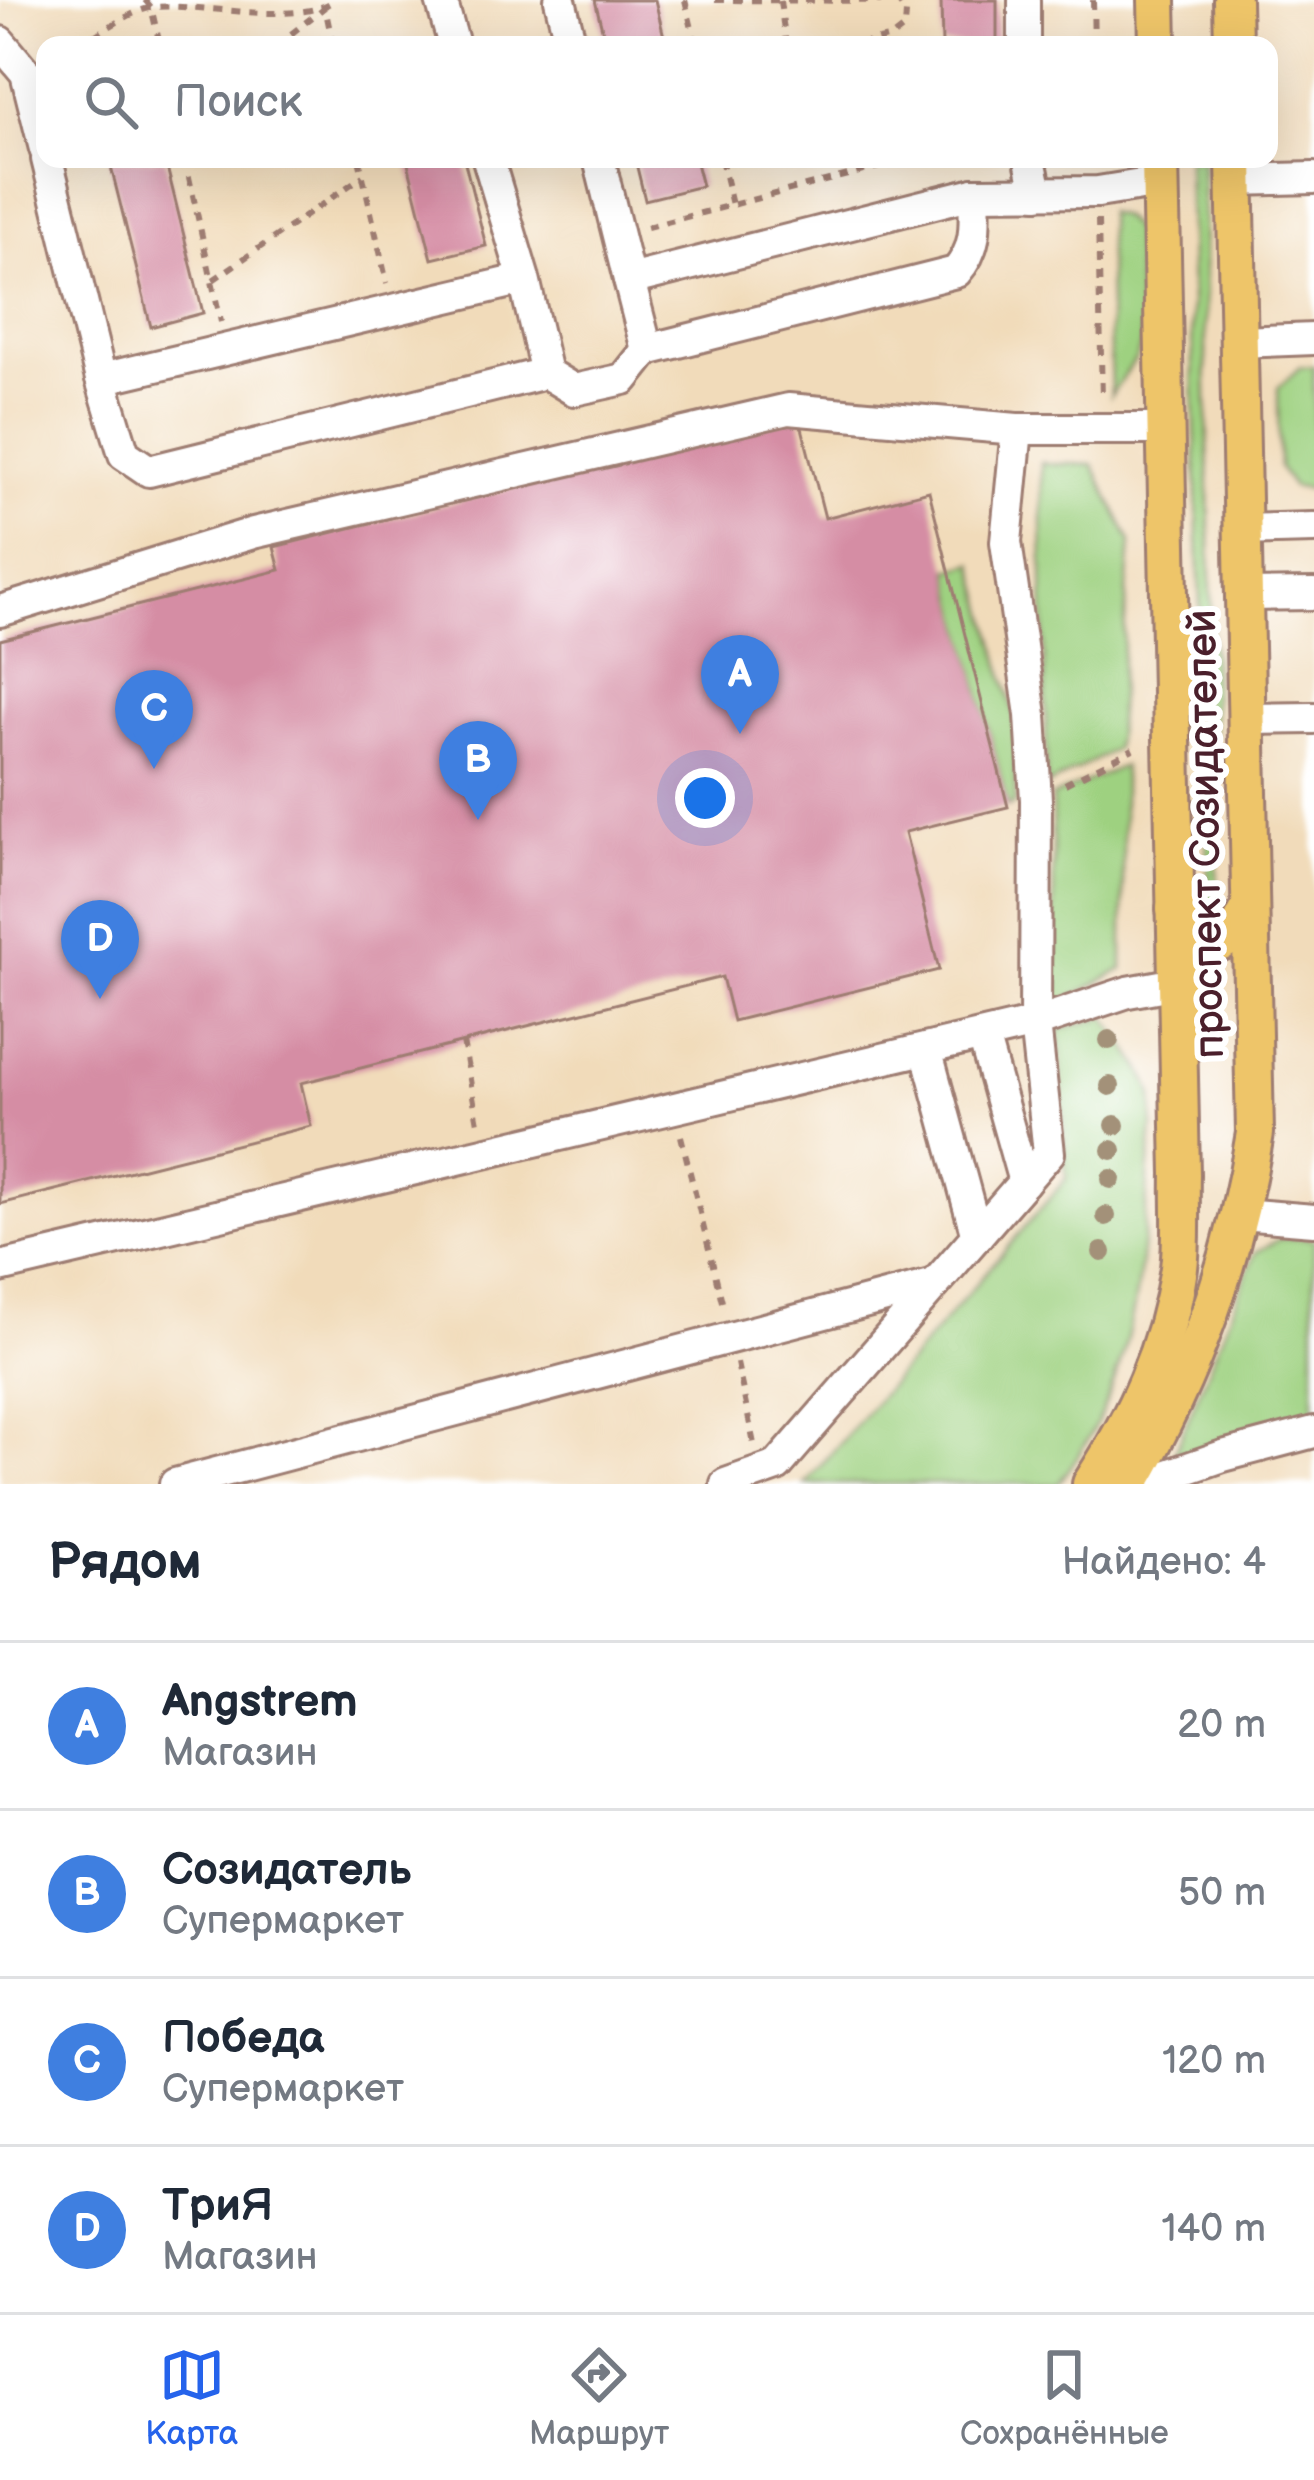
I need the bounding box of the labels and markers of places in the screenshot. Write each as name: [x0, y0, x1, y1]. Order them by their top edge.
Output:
pin: A: [701, 635, 779, 734]
pin: C: [115, 670, 193, 769]
pin: B: [439, 721, 517, 820]
pin: D: [61, 900, 139, 999]

